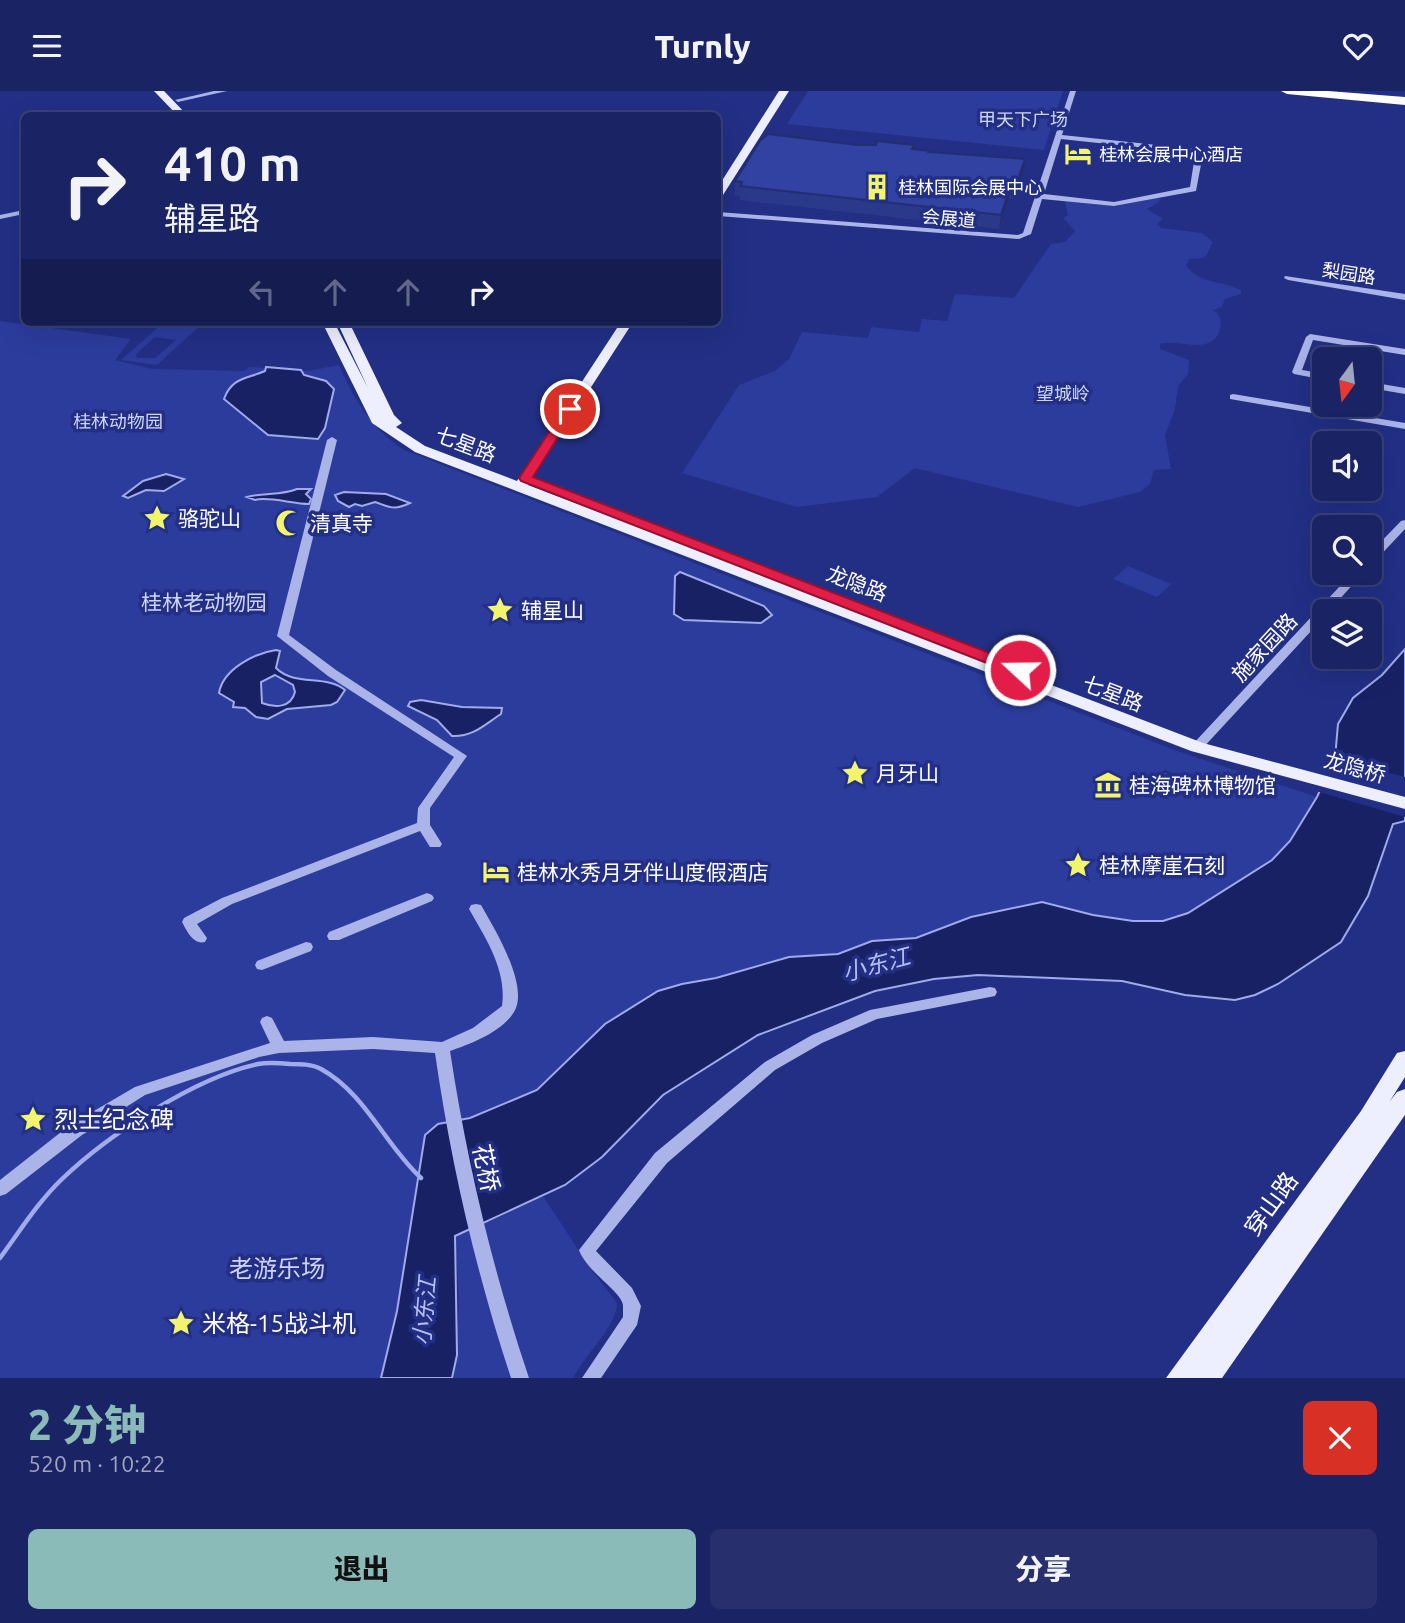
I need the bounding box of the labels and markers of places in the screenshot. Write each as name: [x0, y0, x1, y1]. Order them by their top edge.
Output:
hotel icon: 桂林会展中心酒店: [1063, 139, 1093, 169]
place label: 桂林会展中心酒店: [1099, 144, 1243, 164]
building icon: 桂林国际会展中心: [862, 172, 892, 202]
place label: 桂林国际会展中心: [898, 177, 1042, 197]
pin: [540, 379, 600, 439]
place icon: 骆驼山: [142, 503, 172, 533]
place label: 骆驼山: [178, 506, 241, 530]
mosque icon: 清真寺: [274, 508, 304, 538]
place label: 清真寺: [310, 511, 373, 535]
place icon: 辅星山: [485, 595, 515, 625]
place label: 辅星山: [521, 598, 584, 622]
place icon: 月牙山: [840, 758, 870, 788]
place label: 月牙山: [876, 761, 939, 785]
museum icon: 桂海碑林博物馆: [1093, 770, 1123, 800]
place label: 桂海碑林博物馆: [1129, 773, 1276, 797]
place icon: 桂林摩崖石刻: [1063, 850, 1093, 880]
place label: 桂林摩崖石刻: [1099, 853, 1225, 877]
hotel icon: 桂林水秀月牙伴山度假酒店: [481, 857, 511, 887]
place label: 桂林水秀月牙伴山度假酒店: [517, 860, 769, 884]
place icon: 烈士纪念碑: [18, 1104, 48, 1134]
place label: 烈士纪念碑: [54, 1106, 174, 1133]
place icon: 米格-15战斗机: [166, 1308, 196, 1338]
place label: 米格-15战斗机: [202, 1310, 356, 1337]

